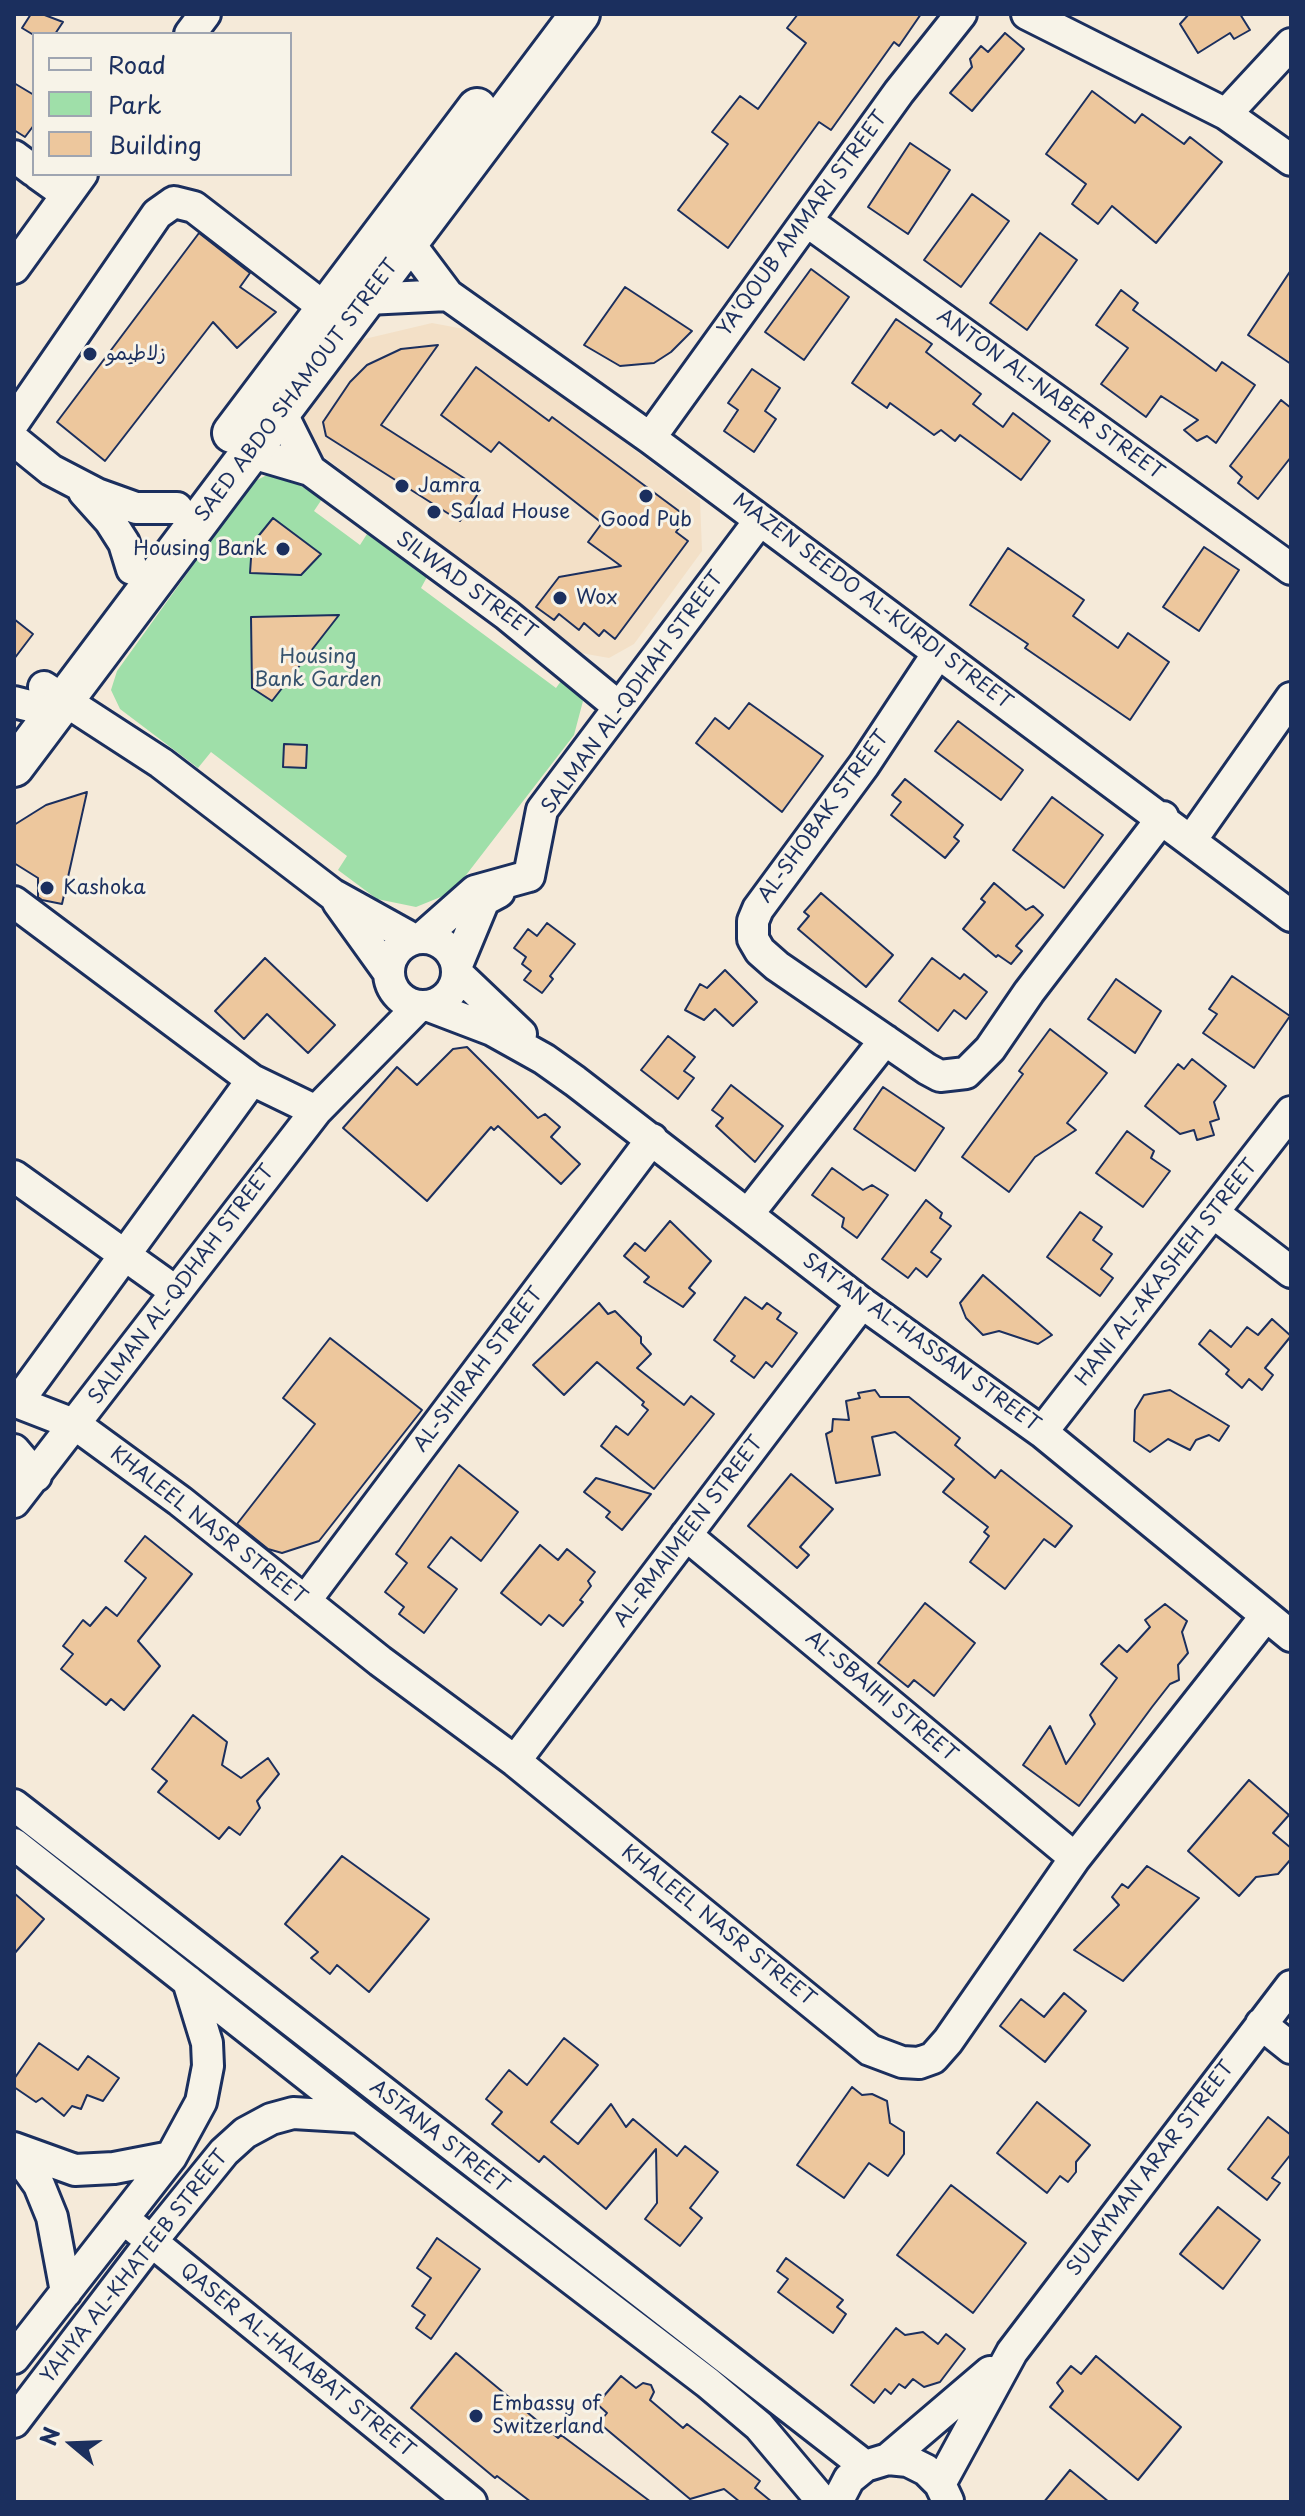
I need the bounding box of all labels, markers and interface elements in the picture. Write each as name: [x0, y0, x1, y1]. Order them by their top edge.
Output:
legend: [32, 32, 292, 176]
text: Road: [108, 46, 166, 82]
text: Park: [108, 86, 162, 122]
street label: YA'QOUB AMMARI STREET: [713, 107, 893, 341]
text: Building: [108, 126, 202, 162]
street label: SAED ABDO SHAMOUT STREET: [190, 255, 404, 527]
street label: ANTON AL-NABER STREET: [932, 305, 1168, 485]
place label: زلاطيمو: [106, 342, 166, 366]
marker: زلاطيمو: [81, 345, 99, 363]
place label: Jamra: [418, 474, 481, 498]
marker: Jamra: [393, 477, 411, 495]
marker: Good Pub: [637, 487, 655, 505]
street label: MAZEN SEEDO AL-KURDI STREET: [728, 489, 1016, 715]
place label: Salad House: [450, 500, 570, 524]
marker: Salad House: [425, 503, 443, 521]
place label: Good Pub: [600, 508, 692, 532]
street label: SILWAD STREET: [391, 527, 541, 645]
place label: Housing Bank: [133, 537, 267, 561]
marker: Housing Bank: [274, 540, 292, 558]
street label: SALMAN AL-QDHAH STREET: [537, 567, 729, 819]
place label: Wox: [576, 586, 618, 610]
marker: Wox: [551, 589, 569, 607]
park label: Housing Bank Garden: [254, 645, 382, 692]
street label: AL-SHOBAK STREET: [754, 726, 894, 908]
place label: Kashoka: [63, 876, 146, 900]
marker: Kashoka: [38, 879, 56, 897]
street label: HANI AL-AKASHEH STREET: [1071, 1155, 1263, 1391]
street label: SALMAN AL-QDHAH STREET: [84, 1161, 280, 1409]
street label: SAT'AN AL-HASSAN STREET: [798, 1249, 1044, 1437]
street label: AL-SHIRAH STREET: [409, 1283, 549, 1457]
street label: AL-RMAIMEEN STREET: [609, 1432, 769, 1632]
street label: KHALEEL NASR STREET: [105, 1442, 311, 1610]
street label: AL-SBAIHI STREET: [800, 1627, 962, 1767]
street label: KHALEEL NASR STREET: [616, 1840, 820, 2012]
street label: SULAYMAN ARAR STREET: [1062, 2057, 1240, 2281]
street label: ASTANA STREET: [365, 2075, 513, 2199]
street label: YAHYA AL-KHATEEB STREET: [36, 2146, 234, 2388]
street label: QASER AL-HALABAT STREET: [175, 2259, 419, 2463]
place label: Embassy of Switzerland: [492, 2392, 604, 2439]
north arrow: [32, 2404, 112, 2484]
marker: Embassy of Switzerland: [467, 2407, 485, 2425]
text: N: [30, 2422, 67, 2450]

